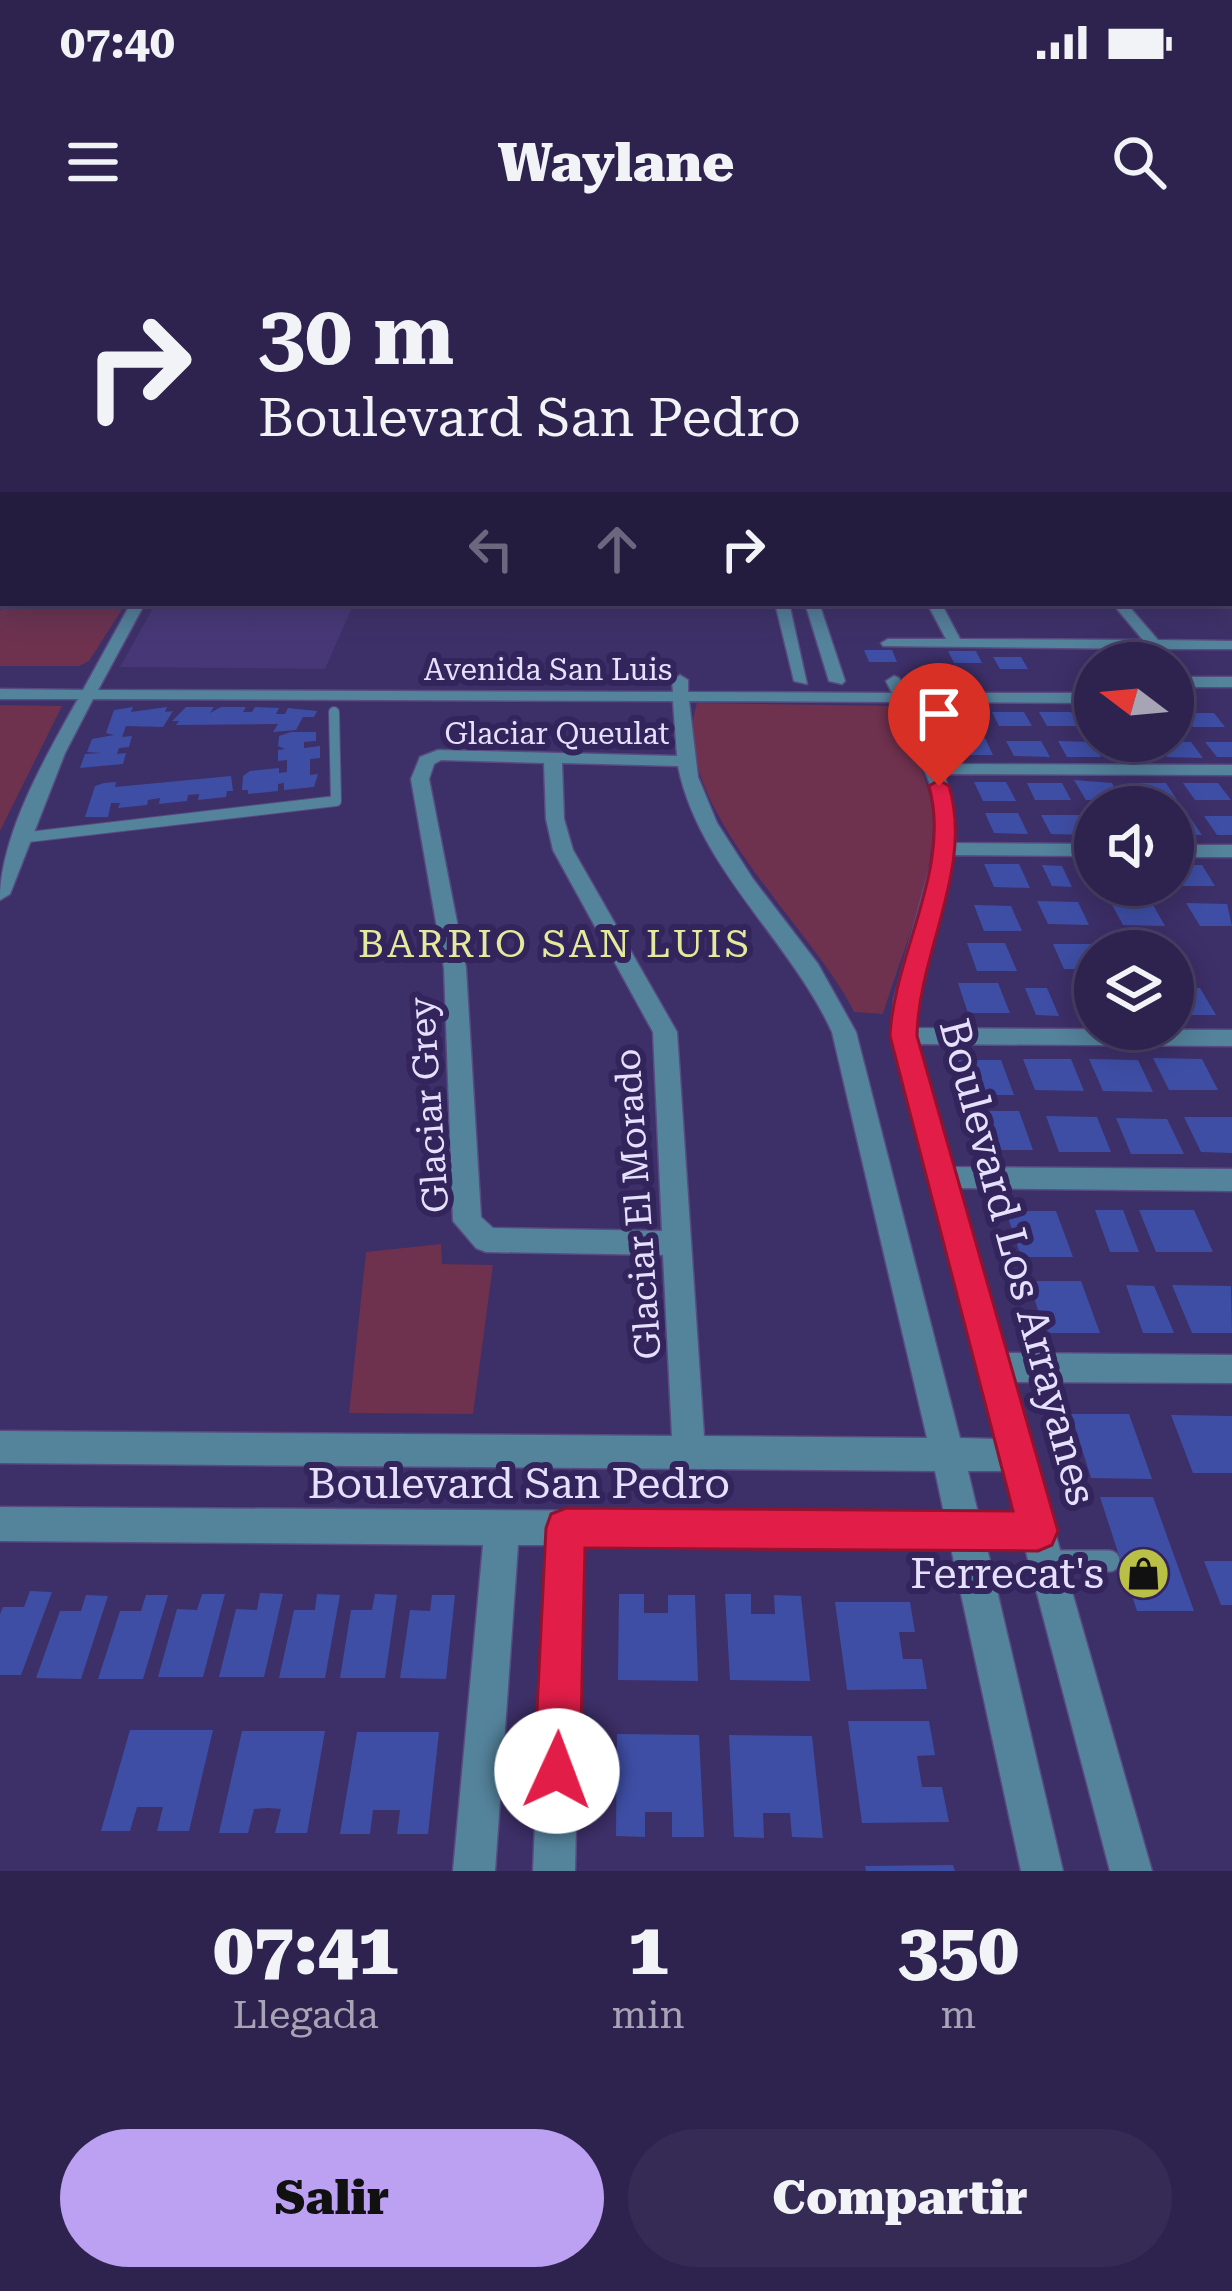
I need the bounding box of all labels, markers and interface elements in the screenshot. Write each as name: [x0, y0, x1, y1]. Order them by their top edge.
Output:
text: 07:40: [60, 16, 175, 69]
icon: menu: [60, 129, 126, 195]
icon: search: [1106, 129, 1172, 195]
text: Waylane: [498, 131, 734, 194]
text: 30 m: [258, 286, 454, 384]
icon: right: [60, 288, 216, 444]
text: Boulevard San Pedro: [258, 386, 801, 449]
icon: left: [458, 516, 524, 582]
icon: ahead: [584, 516, 650, 582]
icon: right: [710, 516, 776, 582]
north arrow: [1074, 642, 1194, 762]
map controls: [1074, 642, 1194, 1050]
street label: Avenida San Luis: [424, 652, 672, 687]
pin: [888, 663, 990, 786]
icon: arrive: [906, 681, 972, 747]
street label: Glaciar Queulat: [444, 716, 670, 751]
button: sound: [1074, 786, 1194, 906]
district label: BARRIO SAN LUIS: [358, 921, 752, 967]
button: layers: [1074, 930, 1194, 1050]
street label: Glaciar Grey: [400, 995, 457, 1214]
street label: Boulevard Los Arrayanes: [929, 1014, 1107, 1510]
street label: Glaciar El Morado: [606, 1047, 670, 1361]
street label: Boulevard San Pedro: [308, 1459, 730, 1508]
shop icon: Ferrecat's: [1115, 1545, 1171, 1601]
place label: Ferrecat's: [910, 1549, 1104, 1598]
position arrow: [494, 1708, 620, 1834]
text: 07:41: [213, 1907, 398, 1992]
text: 1: [628, 1907, 668, 1992]
text: 350: [898, 1907, 1019, 1992]
text: Llegada: [233, 1992, 379, 2038]
text: min: [612, 1992, 685, 2038]
text: m: [941, 1992, 976, 2038]
button: Salir: [60, 2129, 604, 2267]
button: Compartir: [628, 2129, 1172, 2267]

